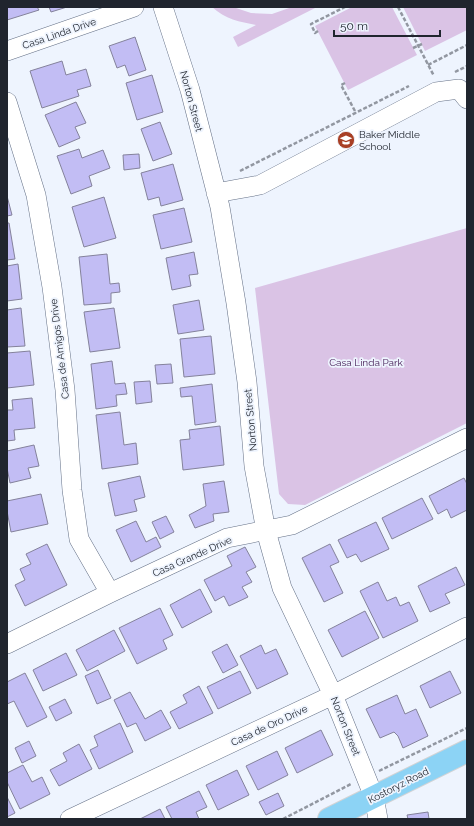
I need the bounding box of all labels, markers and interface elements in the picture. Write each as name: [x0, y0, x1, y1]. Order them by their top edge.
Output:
scale bar: [334, 12, 440, 38]
street label: Casa Linda Drive: [21, 16, 98, 51]
text: 50 m: [340, 19, 368, 33]
street label: Norton Street: [178, 70, 205, 133]
place label: Baker Middle School: [359, 129, 420, 152]
school or university icon: Baker Middle School: [336, 130, 356, 150]
street label: Casa de Amigos Drive: [48, 298, 71, 400]
park label: Casa Linda Park: [329, 357, 404, 368]
street label: Norton Street: [242, 388, 259, 452]
street label: Casa Grande Drive: [151, 534, 234, 579]
street label: Norton Street: [329, 695, 363, 758]
street label: Casa de Oro Drive: [229, 703, 309, 748]
street label: Kostoryz Road: [366, 765, 430, 805]

